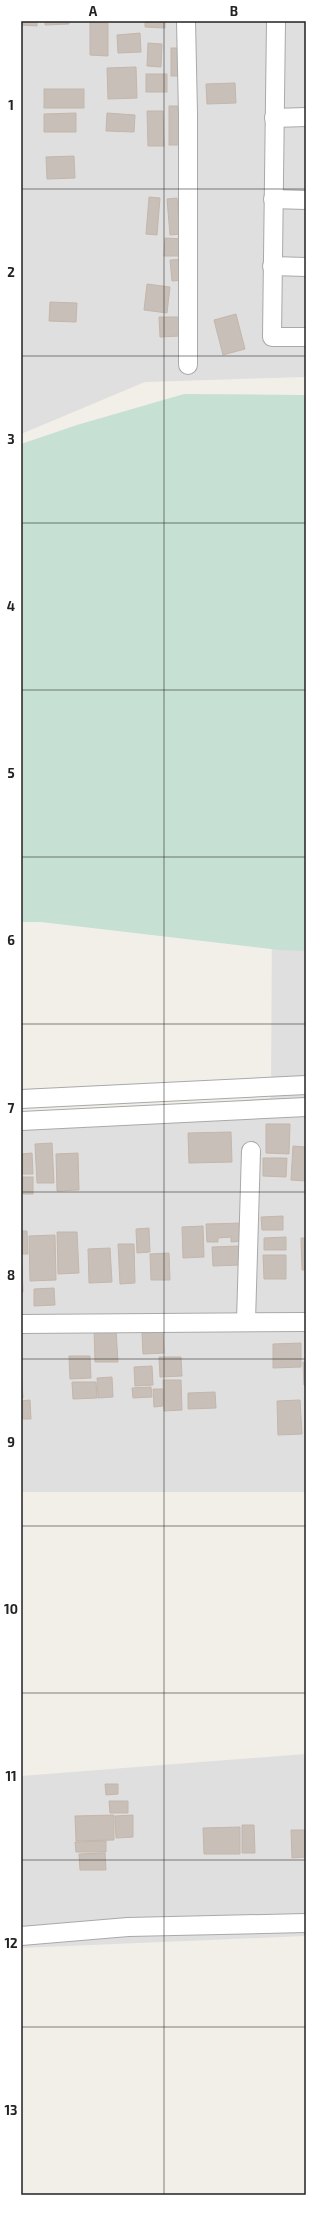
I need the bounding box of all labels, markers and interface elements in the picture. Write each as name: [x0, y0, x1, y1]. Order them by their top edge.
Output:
text: A: [89, 3, 98, 19]
text: B: [230, 3, 238, 19]
text: 1: [8, 97, 14, 113]
text: 2: [7, 264, 15, 280]
text: 3: [7, 431, 15, 447]
text: 4: [7, 598, 15, 614]
text: 5: [7, 765, 15, 781]
text: 6: [7, 932, 15, 948]
text: 7: [8, 1100, 15, 1116]
text: 8: [7, 1267, 15, 1283]
text: 9: [7, 1434, 15, 1450]
text: 10: [4, 1601, 18, 1617]
text: 11: [5, 1768, 17, 1784]
text: 12: [4, 1935, 18, 1951]
text: 13: [5, 2102, 18, 2118]

